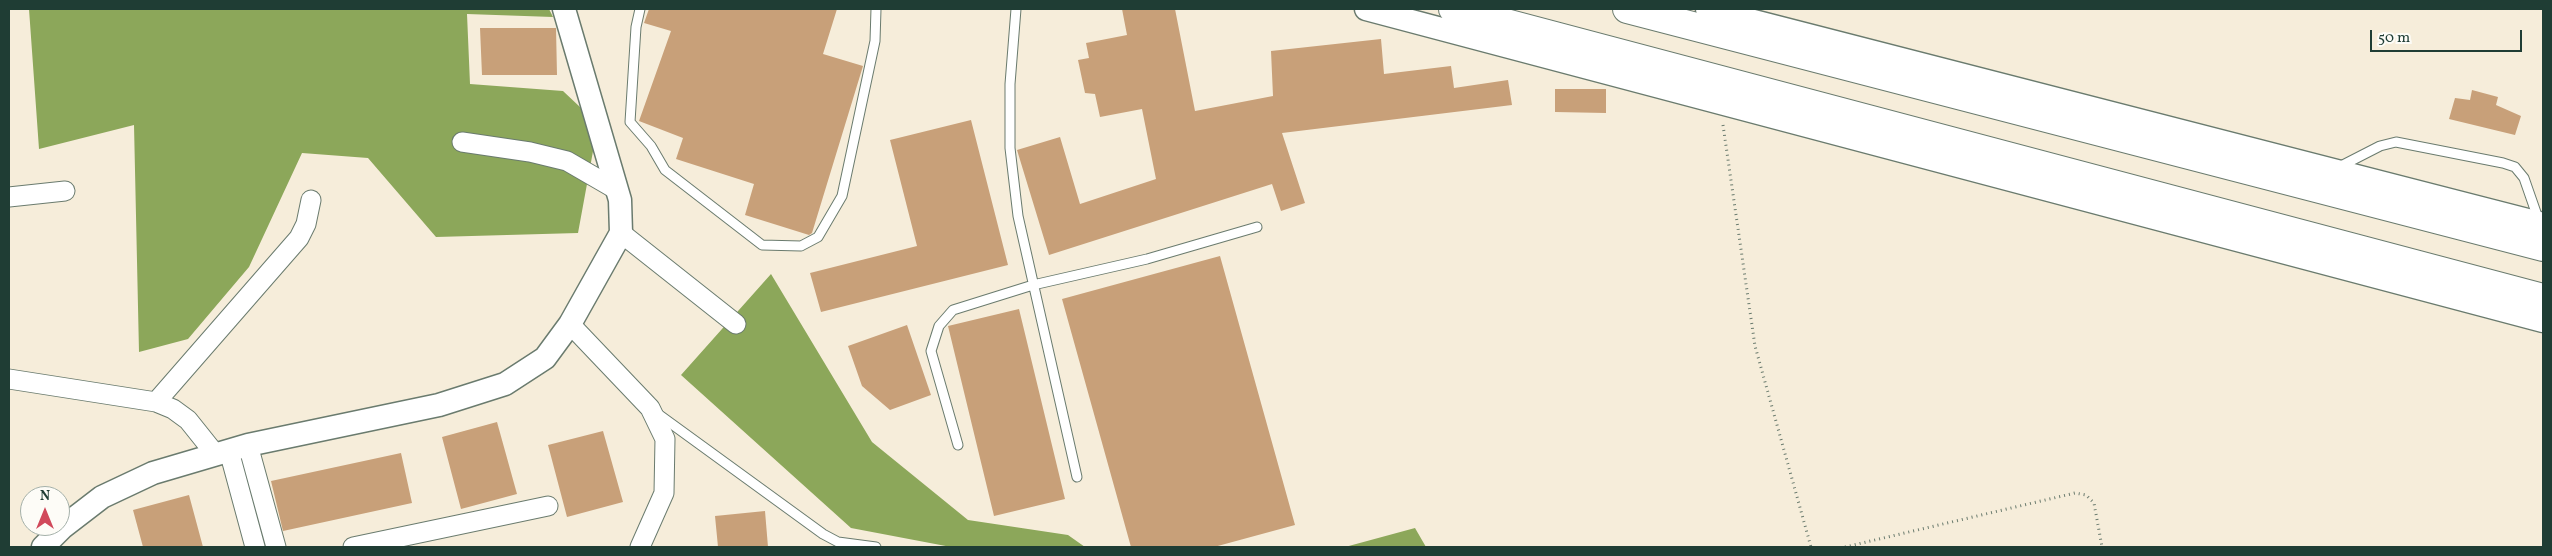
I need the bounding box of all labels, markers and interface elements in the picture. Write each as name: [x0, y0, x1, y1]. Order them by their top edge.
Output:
scale bar: [2372, 20, 2524, 52]
text: 50 m: [2378, 28, 2410, 49]
north arrow: [20, 486, 70, 536]
text: N: [40, 487, 50, 506]

